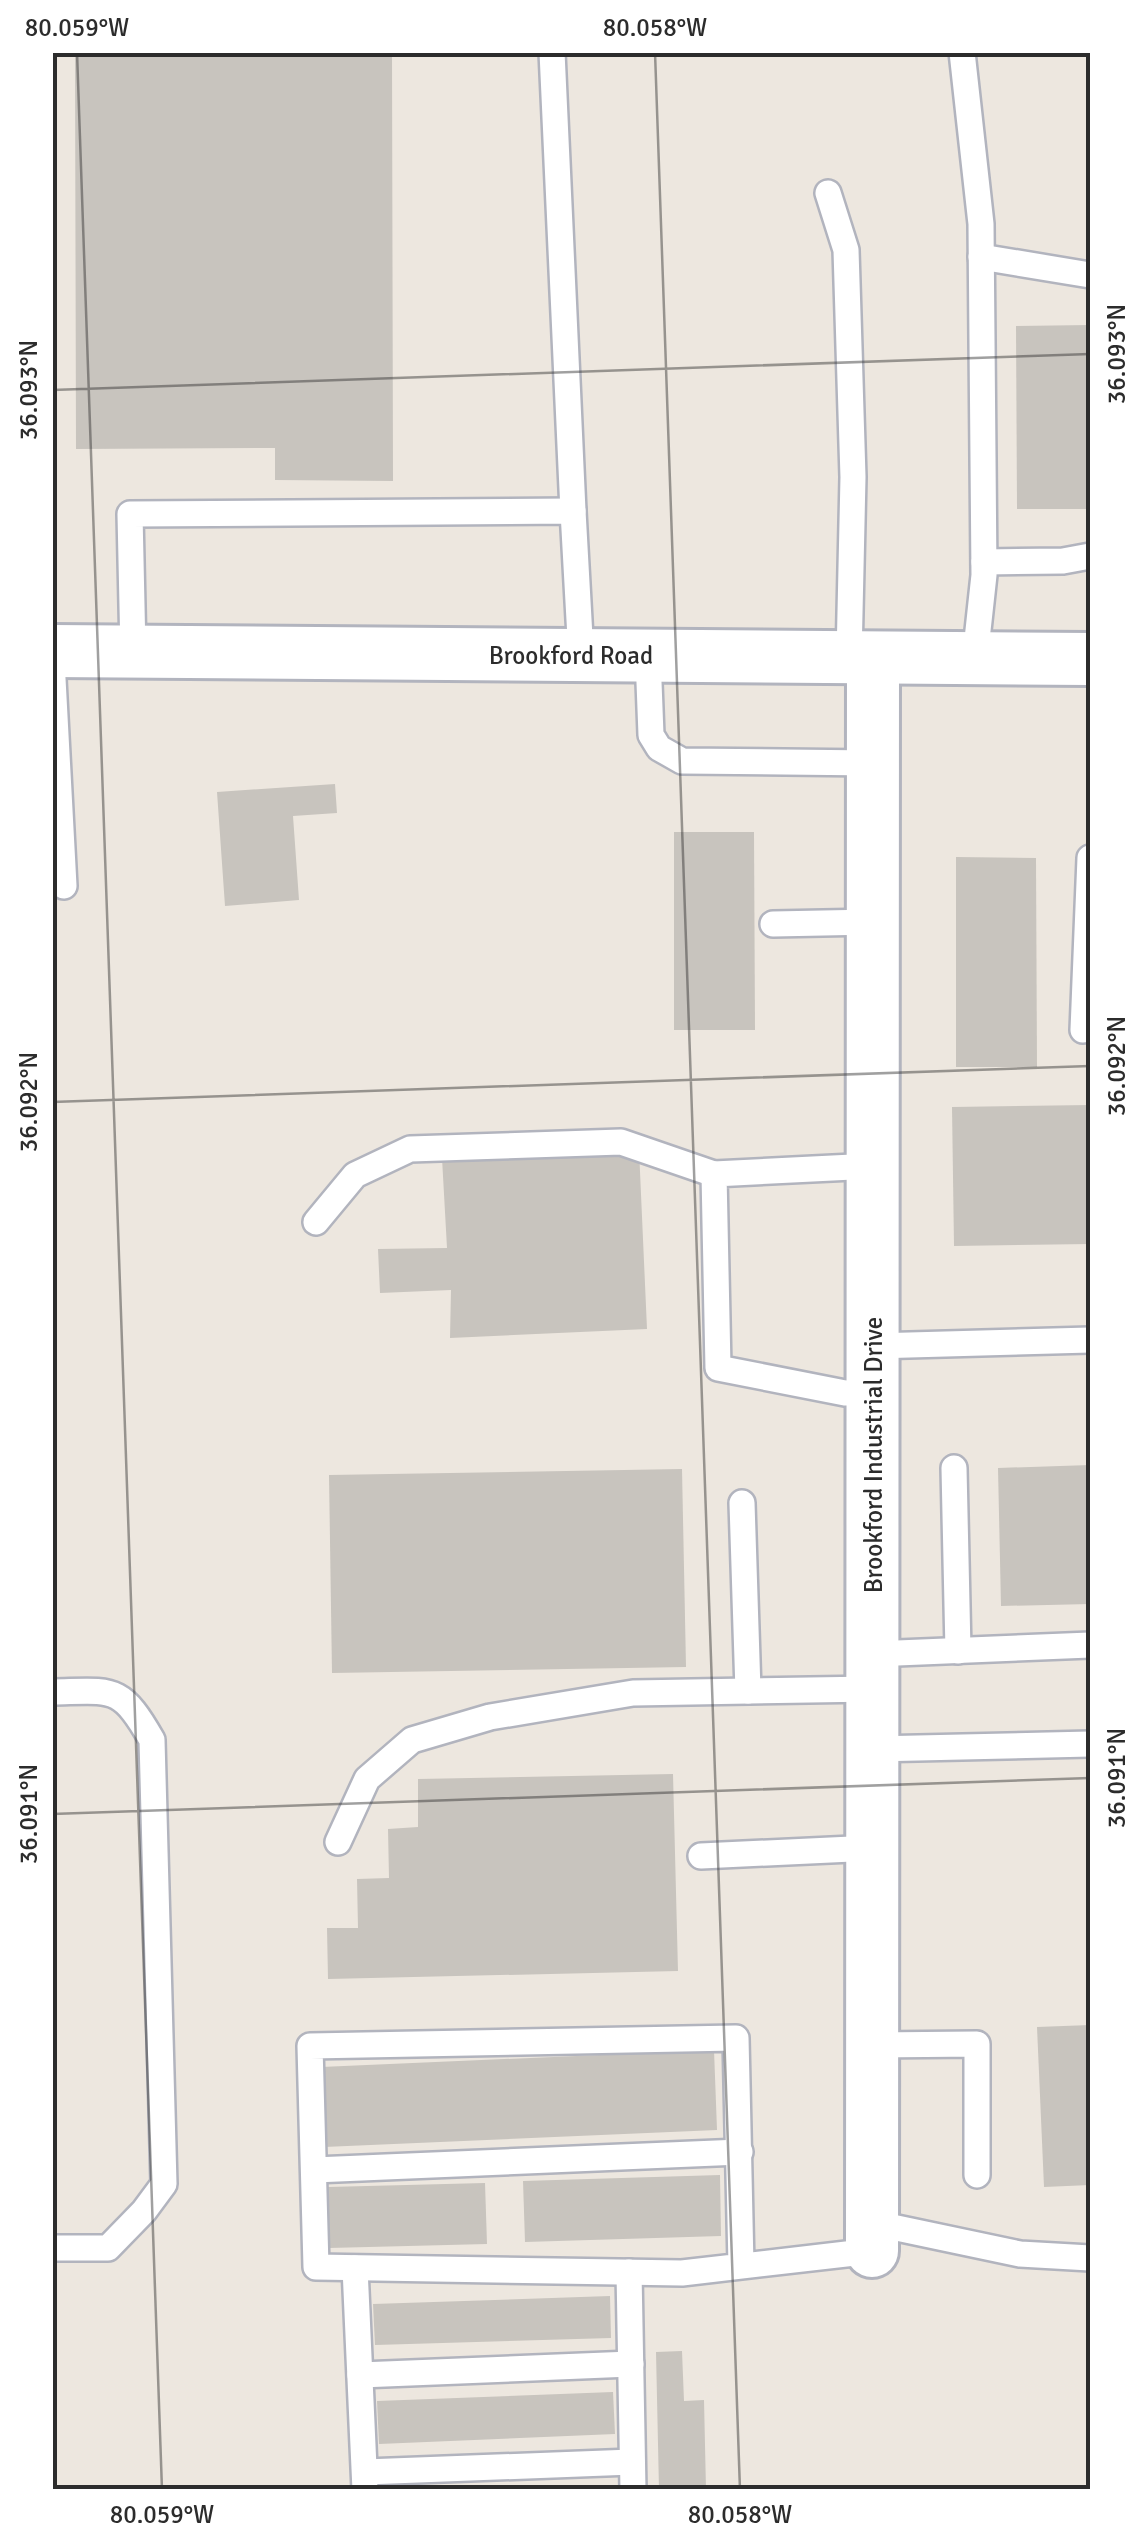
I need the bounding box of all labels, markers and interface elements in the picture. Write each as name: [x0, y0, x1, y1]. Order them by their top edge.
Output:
text: 80.059°W: [25, 12, 129, 43]
text: 80.058°W: [603, 12, 707, 43]
text: 36.093°N: [1101, 304, 1132, 404]
text: 36.093°N: [13, 340, 44, 440]
street label: Brookford Road: [489, 640, 653, 671]
text: 36.092°N: [1101, 1016, 1132, 1116]
text: 36.092°N: [13, 1052, 44, 1152]
street label: Brookford Industrial Drive: [858, 1317, 889, 1593]
text: 36.091°N: [1101, 1728, 1132, 1828]
text: 36.091°N: [13, 1764, 44, 1864]
text: 80.059°W: [110, 2499, 214, 2530]
text: 80.058°W: [688, 2499, 792, 2530]

